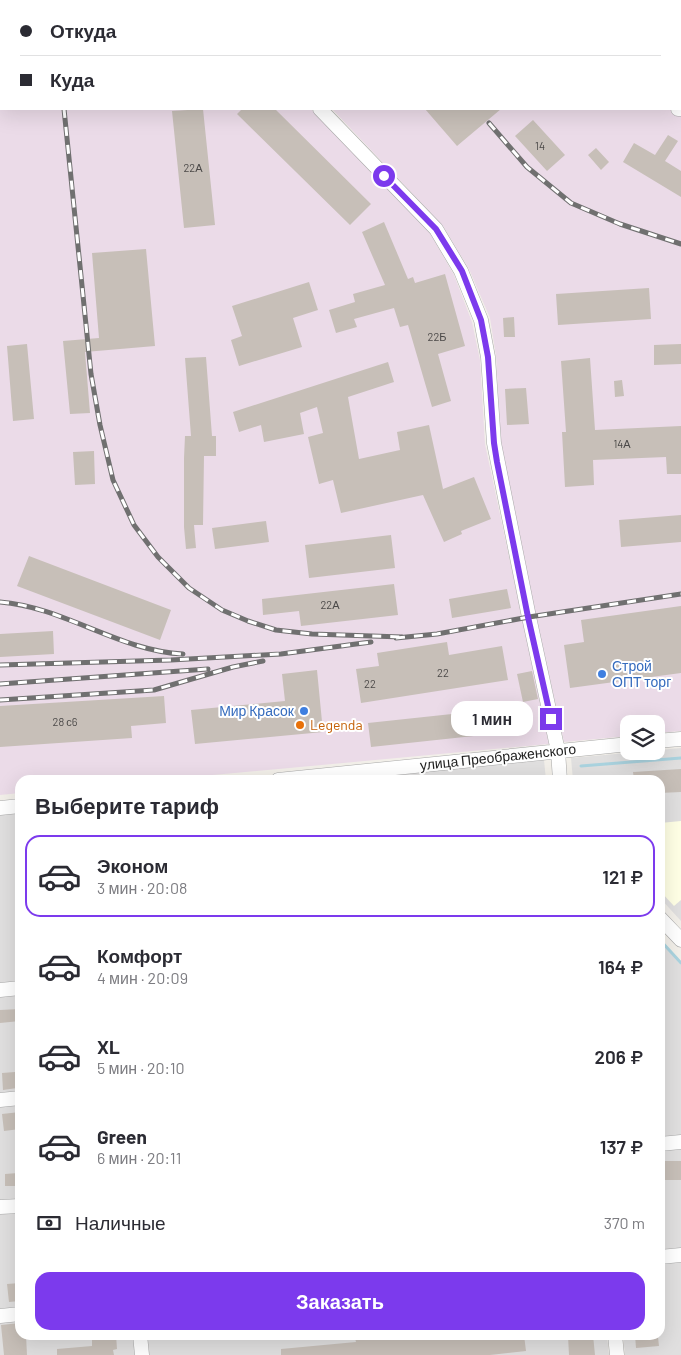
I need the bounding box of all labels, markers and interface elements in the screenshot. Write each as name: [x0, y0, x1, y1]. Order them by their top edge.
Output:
text: Откуда: [50, 19, 116, 42]
text: Куда: [50, 68, 94, 91]
house number: 14: [535, 139, 545, 152]
house number: 22А: [183, 161, 203, 174]
route start: [373, 165, 395, 187]
house number: 22Б: [427, 330, 447, 343]
house number: 14А: [613, 437, 631, 450]
house number: 22А: [320, 598, 340, 611]
place label: Строй ОПТ торг: [612, 657, 671, 690]
house number: 22: [437, 666, 449, 679]
marker: Строй ОПТ торг: [596, 668, 608, 680]
house number: 22: [364, 677, 376, 690]
place label: Мир Красок: [219, 702, 295, 719]
callout: 1 мин: [451, 702, 534, 736]
marker: Мир Красок: [298, 705, 310, 717]
route end: [540, 708, 562, 730]
text: 1 мин: [472, 709, 512, 728]
house number: 28 с6: [53, 715, 78, 728]
map controls: [620, 715, 665, 760]
button: layers: [620, 715, 665, 760]
place label: Legenda: [310, 716, 363, 733]
marker: Legenda: [294, 719, 306, 731]
street label: улица Преображенского: [419, 740, 577, 773]
text: Выберите тариф: [35, 792, 219, 818]
icon: car: [37, 854, 82, 899]
text: Эконом: [97, 854, 168, 877]
text: 121 ₽: [602, 865, 643, 888]
text: 3 мин · 20:08: [97, 878, 187, 897]
icon: car: [37, 944, 82, 989]
text: Комфорт: [97, 944, 182, 967]
text: 164 ₽: [598, 955, 643, 978]
text: 4 мин · 20:09: [97, 968, 188, 987]
icon: car: [37, 1034, 82, 1079]
text: XL: [97, 1035, 120, 1058]
text: 206 ₽: [595, 1045, 643, 1068]
text: 5 мин · 20:10: [97, 1058, 185, 1077]
icon: car: [37, 1124, 82, 1169]
text: Green: [97, 1125, 147, 1148]
text: 137 ₽: [600, 1135, 643, 1158]
text: 6 мин · 20:11: [97, 1148, 181, 1167]
icon: cash: [35, 1209, 63, 1237]
text: Наличные: [75, 1211, 166, 1234]
text: 370 m: [604, 1213, 645, 1232]
button: Заказать: [35, 1272, 645, 1330]

